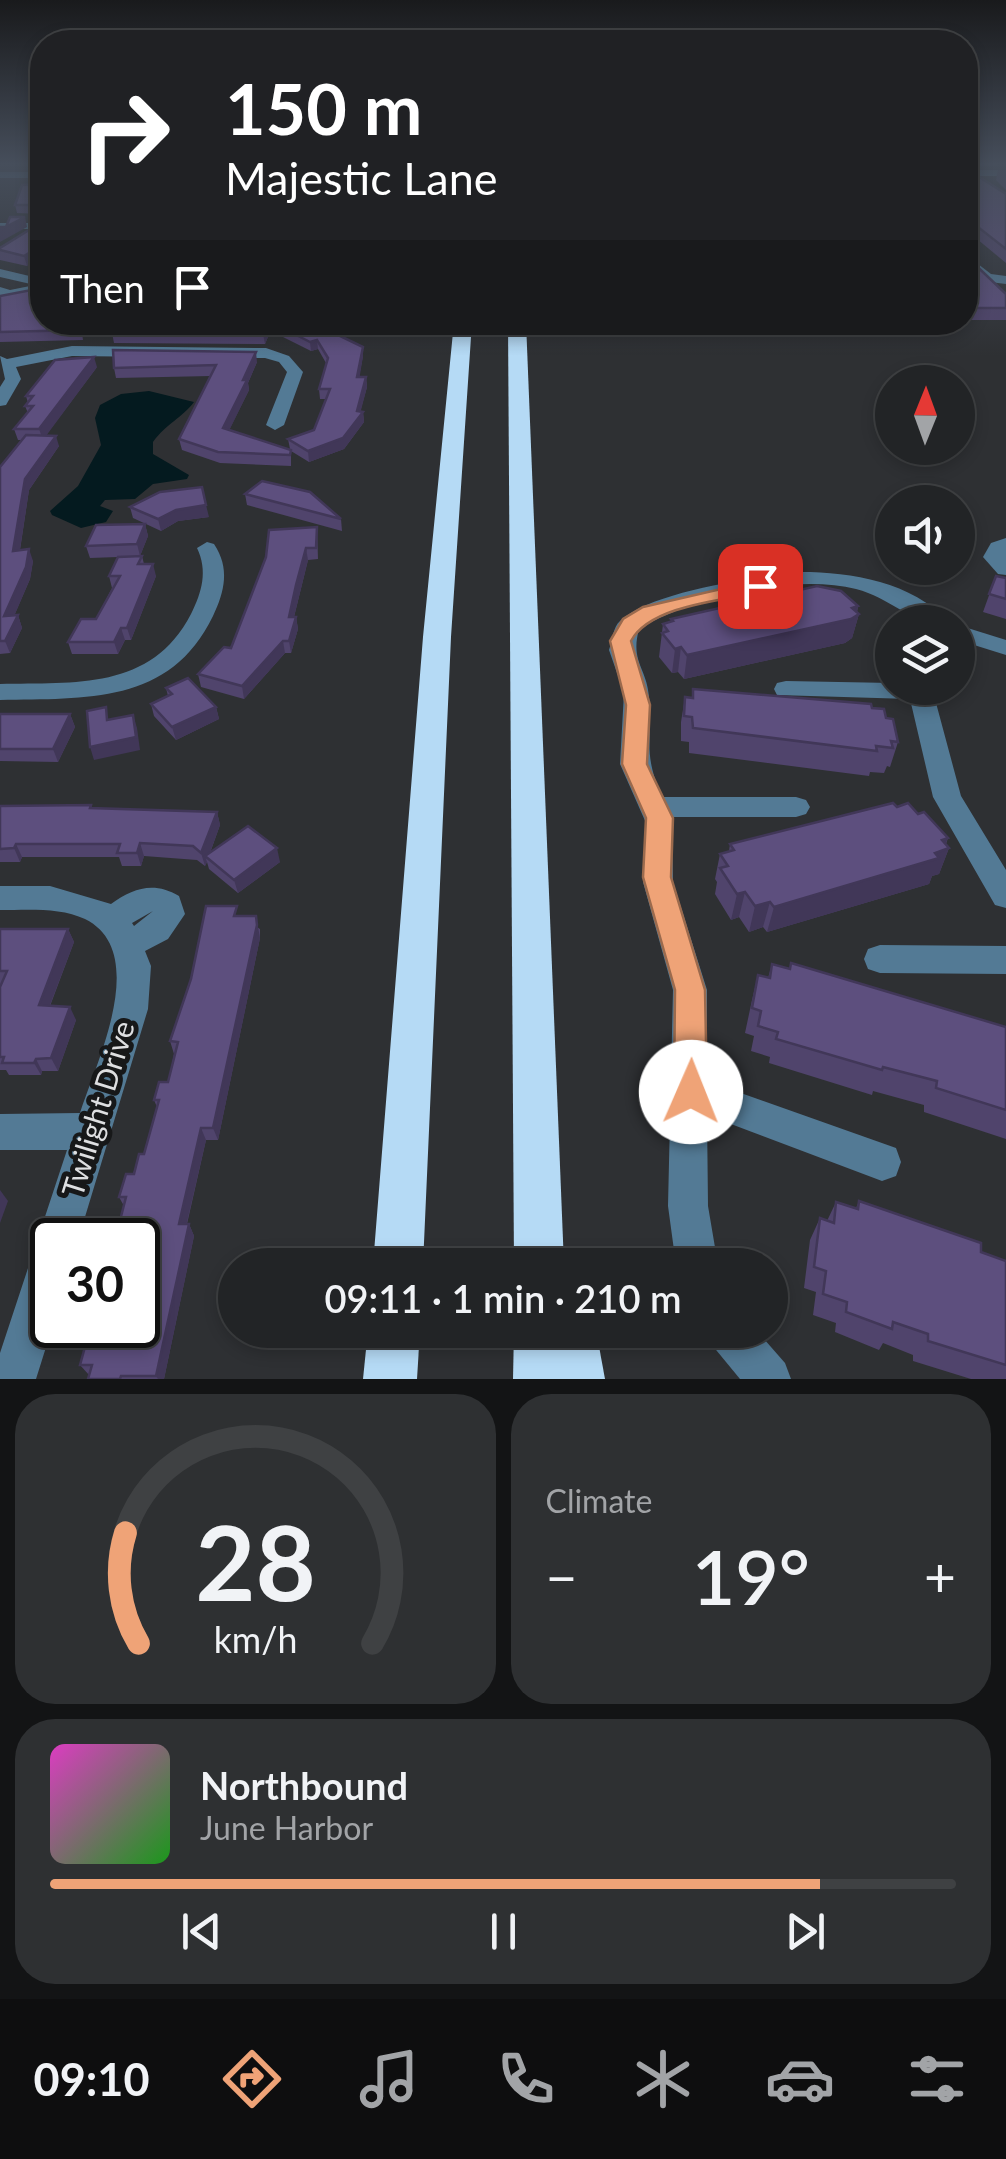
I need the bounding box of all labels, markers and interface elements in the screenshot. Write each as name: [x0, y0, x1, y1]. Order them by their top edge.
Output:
text: 150 m: [225, 66, 422, 150]
icon: right: [60, 70, 190, 200]
text: Majestic Lane: [225, 151, 498, 205]
icon: arrive: [165, 260, 220, 315]
text: Then: [60, 265, 145, 311]
north arrow: [875, 365, 975, 465]
map controls: [875, 365, 975, 705]
button: sound: [875, 485, 975, 585]
pin: [718, 544, 803, 629]
icon: arrive: [733, 559, 788, 614]
button: layers: [875, 605, 975, 705]
street label: Twilight Drive: [53, 1016, 141, 1201]
position arrow: [639, 1040, 743, 1144]
speed limit sign: 30: [30, 1218, 160, 1348]
text: 09:11 · 1 min · 210 m: [325, 1275, 681, 1321]
text: Climate: [546, 1481, 652, 1520]
text: 28: [195, 1498, 316, 1623]
text: 19°: [692, 1531, 810, 1621]
text: −: [546, 1543, 577, 1609]
text: +: [924, 1543, 956, 1609]
text: km/h: [213, 1618, 297, 1661]
text: Northbound: [200, 1762, 408, 1808]
text: June Harbor: [200, 1808, 373, 1847]
icon: previous: [174, 1904, 229, 1959]
icon: pause: [476, 1904, 531, 1959]
icon: next: [778, 1904, 833, 1959]
icon: directions: [217, 2044, 287, 2114]
icon: music: [354, 2044, 424, 2114]
icon: phone: [491, 2044, 561, 2114]
icon: climate: [628, 2044, 698, 2114]
icon: car: [765, 2044, 835, 2114]
icon: filters: [902, 2044, 972, 2114]
text: 09:10: [34, 2052, 150, 2106]

